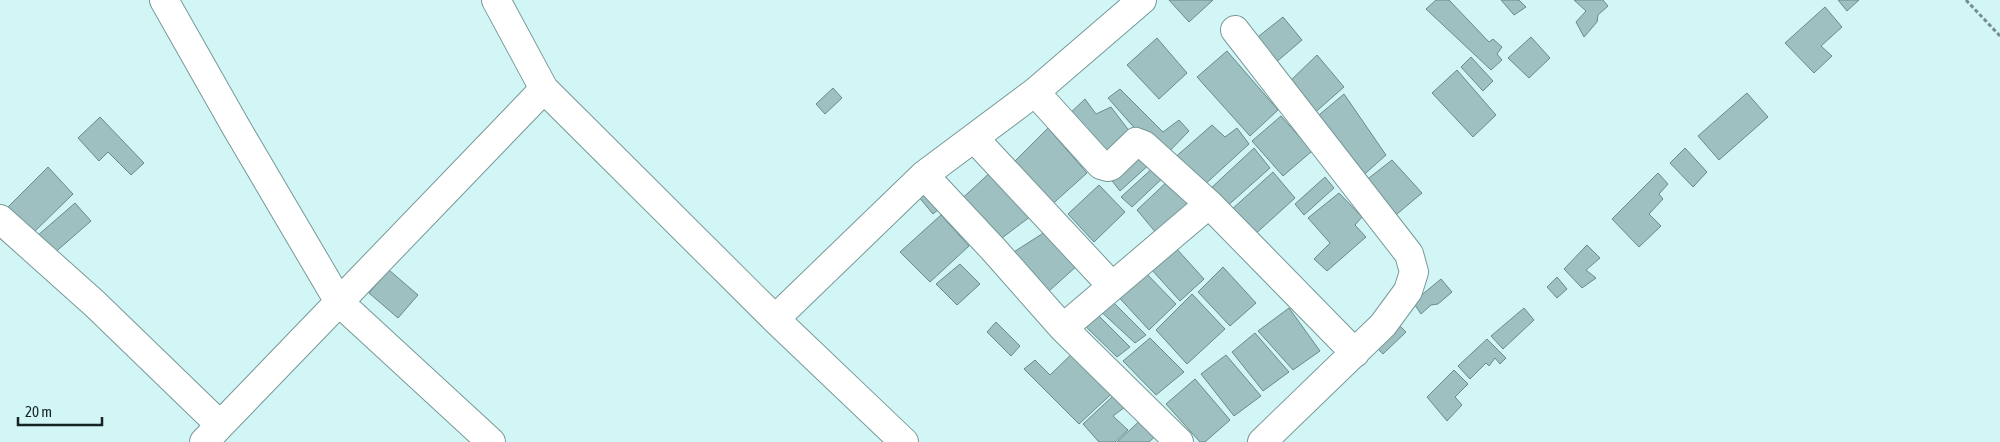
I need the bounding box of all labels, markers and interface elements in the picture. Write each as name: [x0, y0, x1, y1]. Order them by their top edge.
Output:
scale bar: [18, 394, 101, 426]
text: 20 m: [25, 403, 52, 420]

